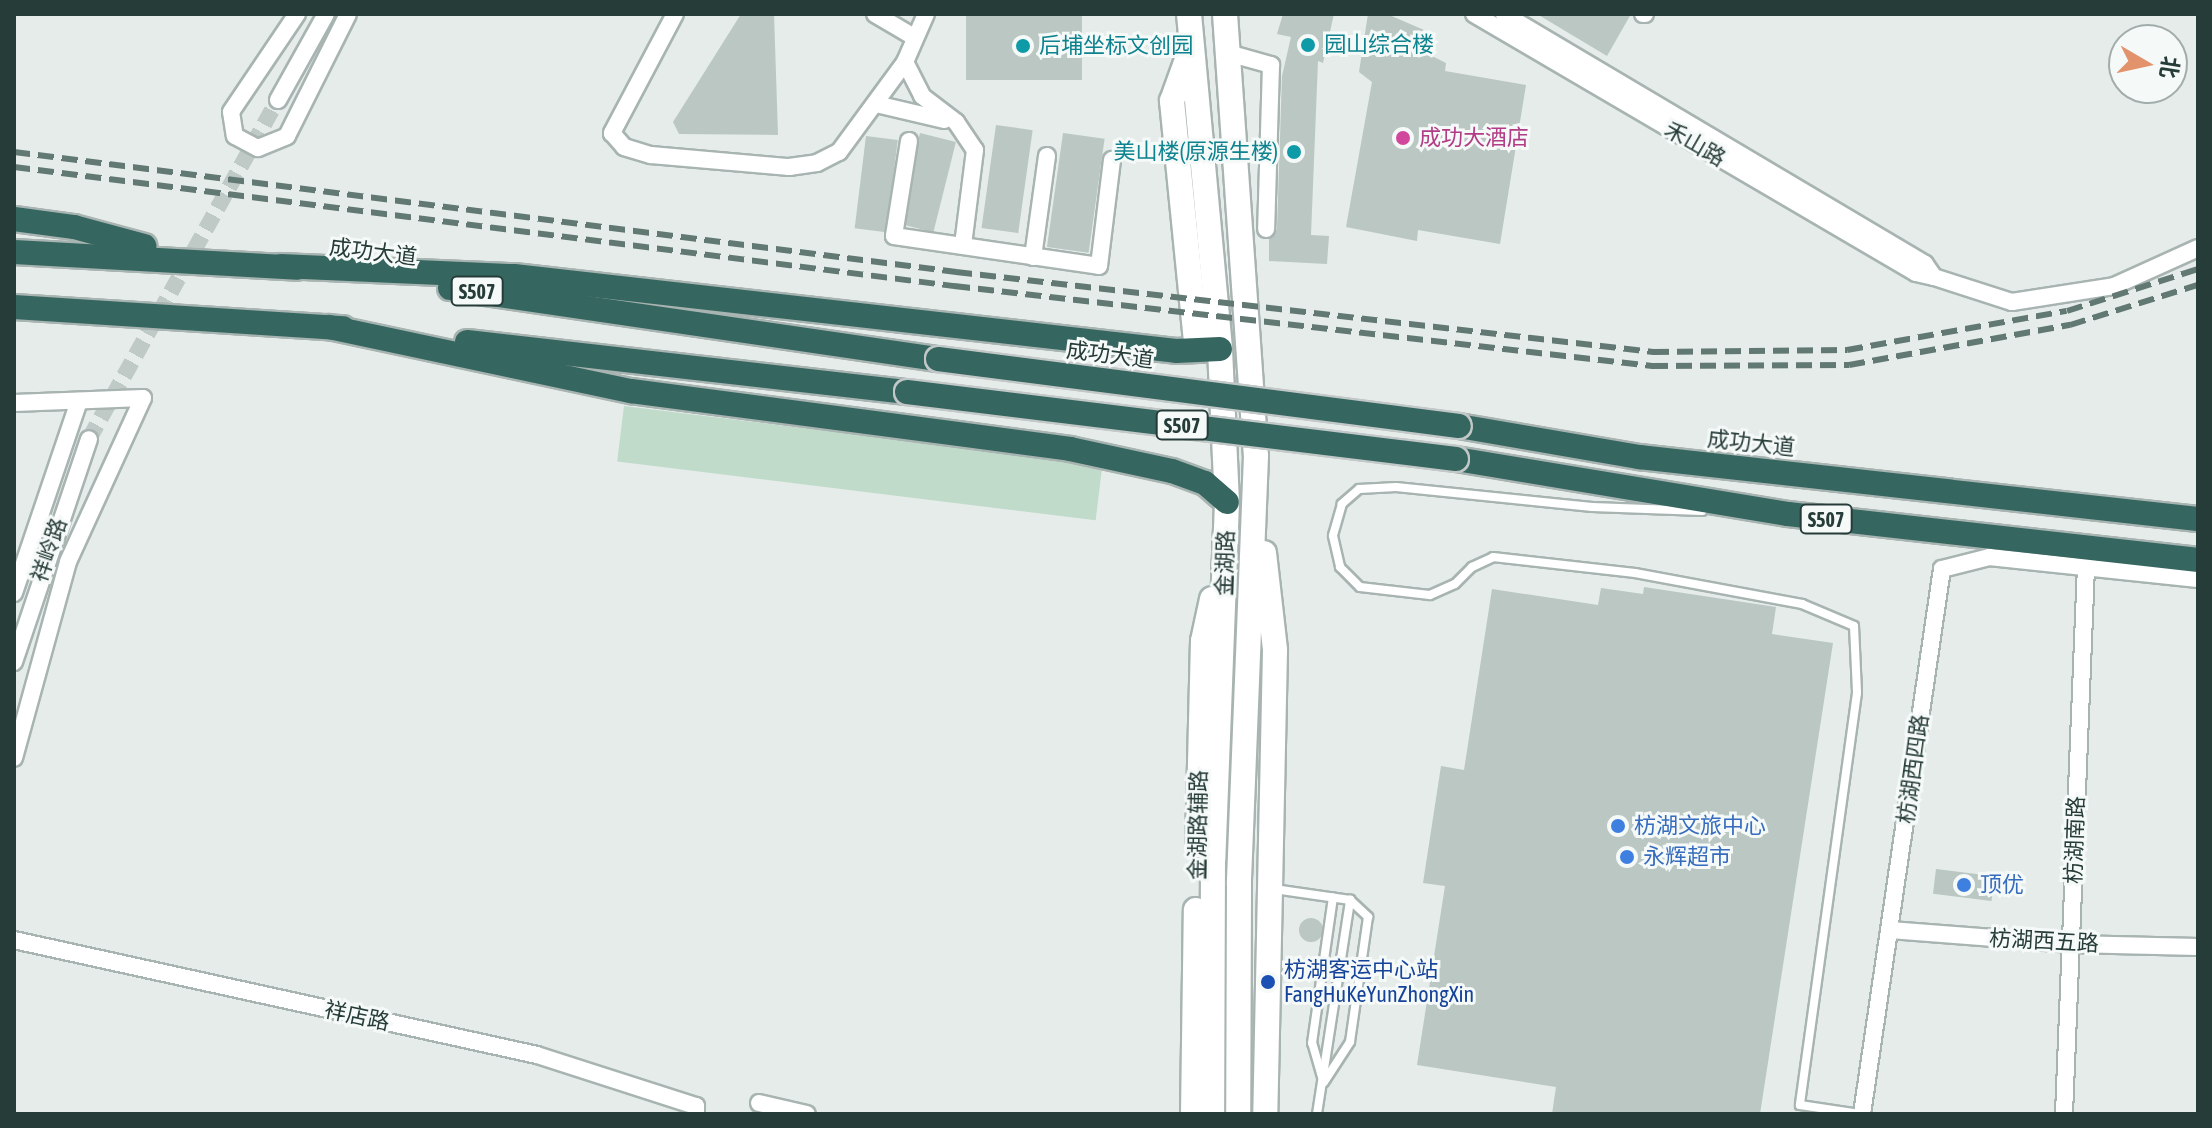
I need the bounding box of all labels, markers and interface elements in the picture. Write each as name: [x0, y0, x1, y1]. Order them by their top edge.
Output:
north arrow: [2108, 24, 2188, 104]
place label: 园山综合楼: [1324, 32, 1434, 58]
place label: 后埔坐标文创园: [1039, 33, 1193, 59]
marker: 园山综合楼: [1299, 36, 1317, 54]
marker: 后埔坐标文创园: [1014, 37, 1032, 55]
text: 北: [2155, 55, 2184, 80]
street label: 禾山路: [1660, 116, 1730, 172]
place label: 成功大酒店: [1419, 125, 1529, 151]
marker: 成功大酒店: [1394, 129, 1412, 147]
place label: 美山楼(原源生楼): [1113, 139, 1278, 165]
marker: 美山楼(原源生楼): [1285, 143, 1303, 161]
street label: 成功大道: [328, 234, 418, 270]
road number: S507: [449, 275, 505, 307]
street label: 成功大道: [1065, 337, 1155, 373]
road number: S507: [1154, 409, 1210, 441]
street label: 成功大道: [1706, 425, 1796, 461]
road number: S507: [1798, 503, 1854, 535]
street label: 祥岭路: [26, 515, 72, 585]
street label: 金湖路: [1211, 530, 1239, 596]
street label: 枋湖西四路: [1892, 713, 1934, 825]
street label: 金湖路辅路: [1184, 770, 1212, 880]
street label: 枋湖南路: [2060, 796, 2090, 884]
place label: 枋湖文旅中心: [1634, 813, 1766, 839]
marker: 枋湖文旅中心: [1609, 817, 1627, 835]
place label: 永辉超市: [1643, 844, 1731, 870]
marker: 永辉超市: [1618, 848, 1636, 866]
place label: 顶优: [1980, 872, 2024, 898]
marker: 顶优: [1955, 876, 1973, 894]
street label: 枋湖西五路: [1988, 925, 2100, 957]
place label: 枋湖客运中心站 FangHuKeYunZhongXin: [1284, 956, 1474, 1008]
marker: 枋湖客运中心站 FangHuKeYunZhongXin: [1259, 973, 1277, 991]
street label: 祥店路: [322, 996, 392, 1036]

